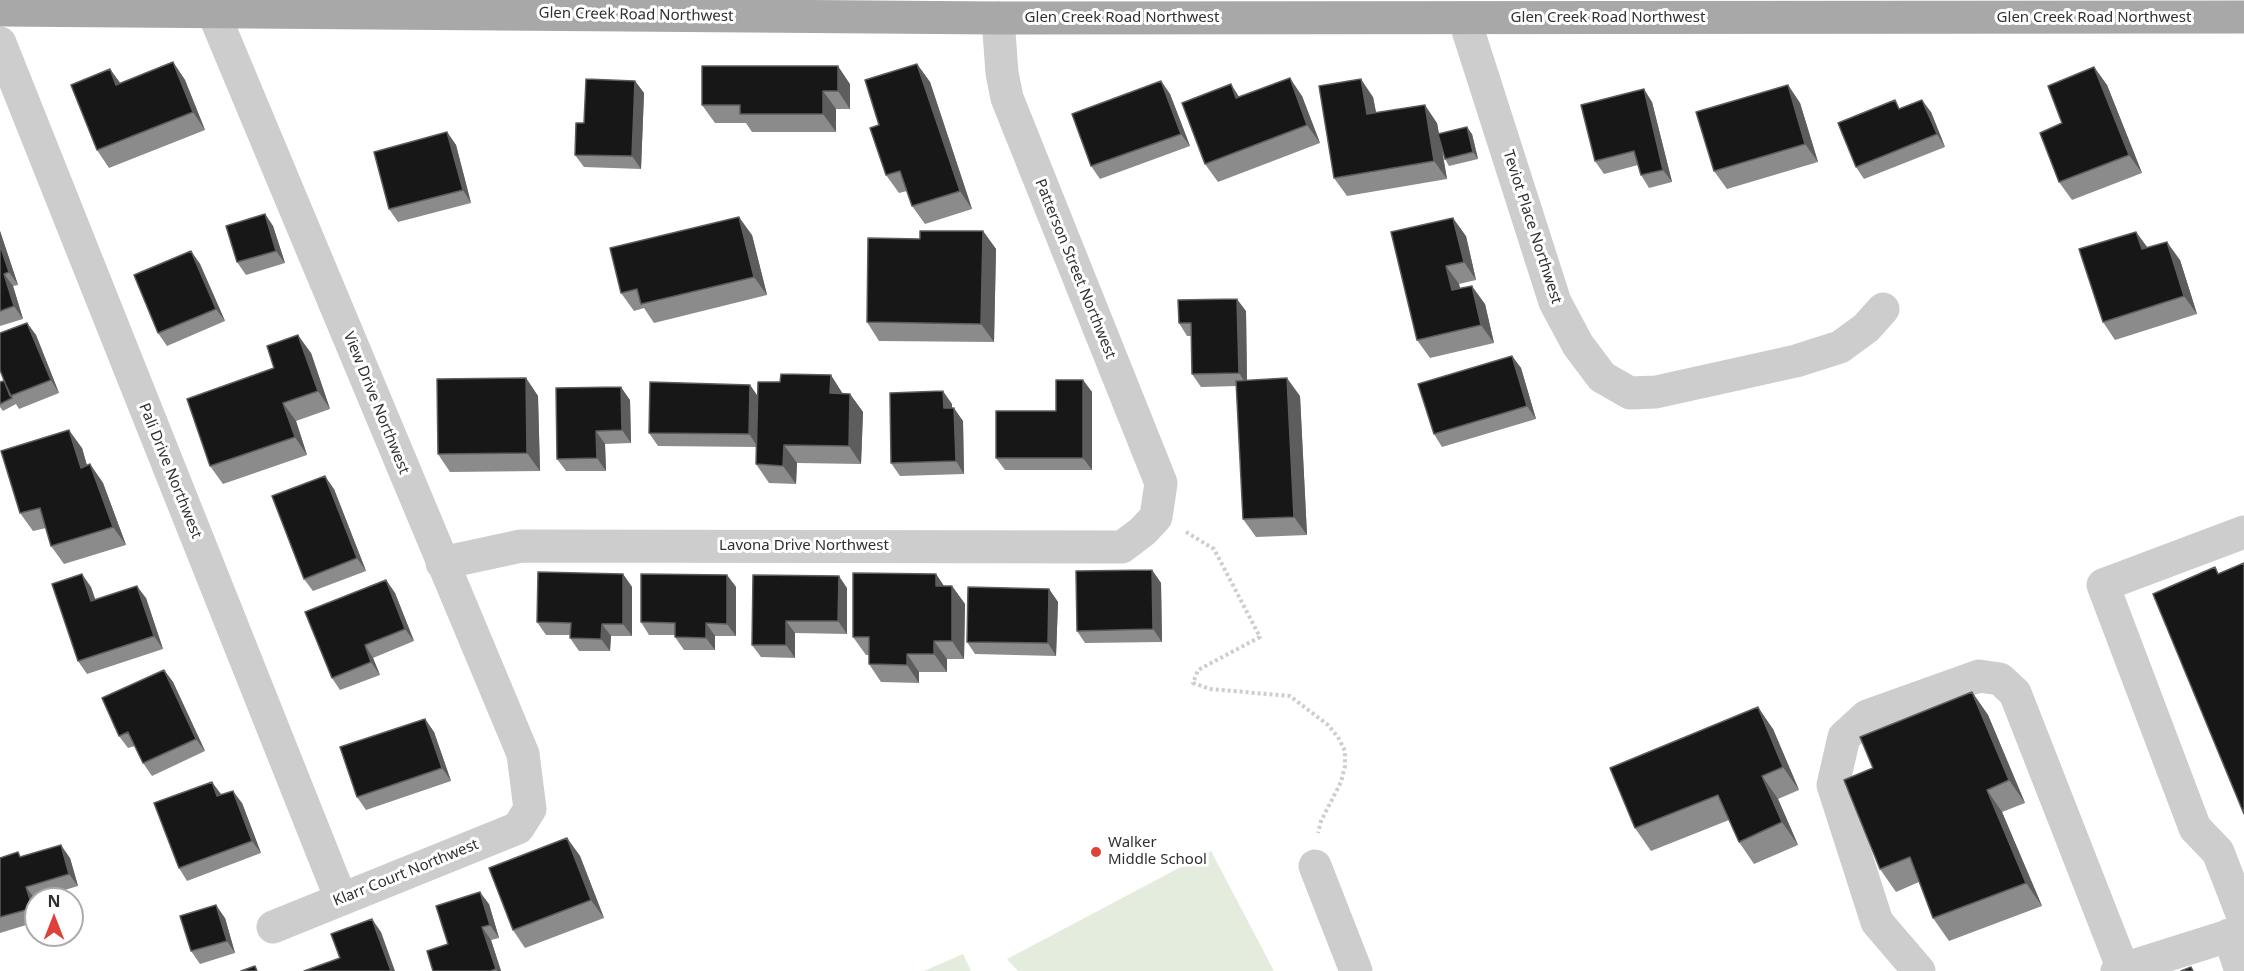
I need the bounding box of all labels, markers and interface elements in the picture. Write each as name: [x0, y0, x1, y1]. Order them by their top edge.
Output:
street label: Glen Creek Road Northwest: [538, 4, 734, 26]
street label: Glen Creek Road Northwest: [1025, 9, 1219, 27]
street label: Glen Creek Road Northwest: [1511, 9, 1705, 27]
street label: Glen Creek Road Northwest: [1997, 9, 2191, 27]
street label: Teviot Place Northwest: [1499, 148, 1565, 306]
street label: Patterson Street Northwest: [1031, 176, 1119, 362]
street label: View Drive Northwest: [339, 329, 413, 477]
street label: Pali Drive Northwest: [135, 401, 205, 541]
street label: Lavona Drive Northwest: [719, 537, 889, 555]
place label: Walker Middle School: [1108, 834, 1207, 869]
street label: Klarr Court Northwest: [331, 836, 481, 910]
marker: Walker Middle School: [1089, 845, 1103, 859]
north arrow: [24, 887, 84, 947]
text: N: [47, 890, 61, 912]

